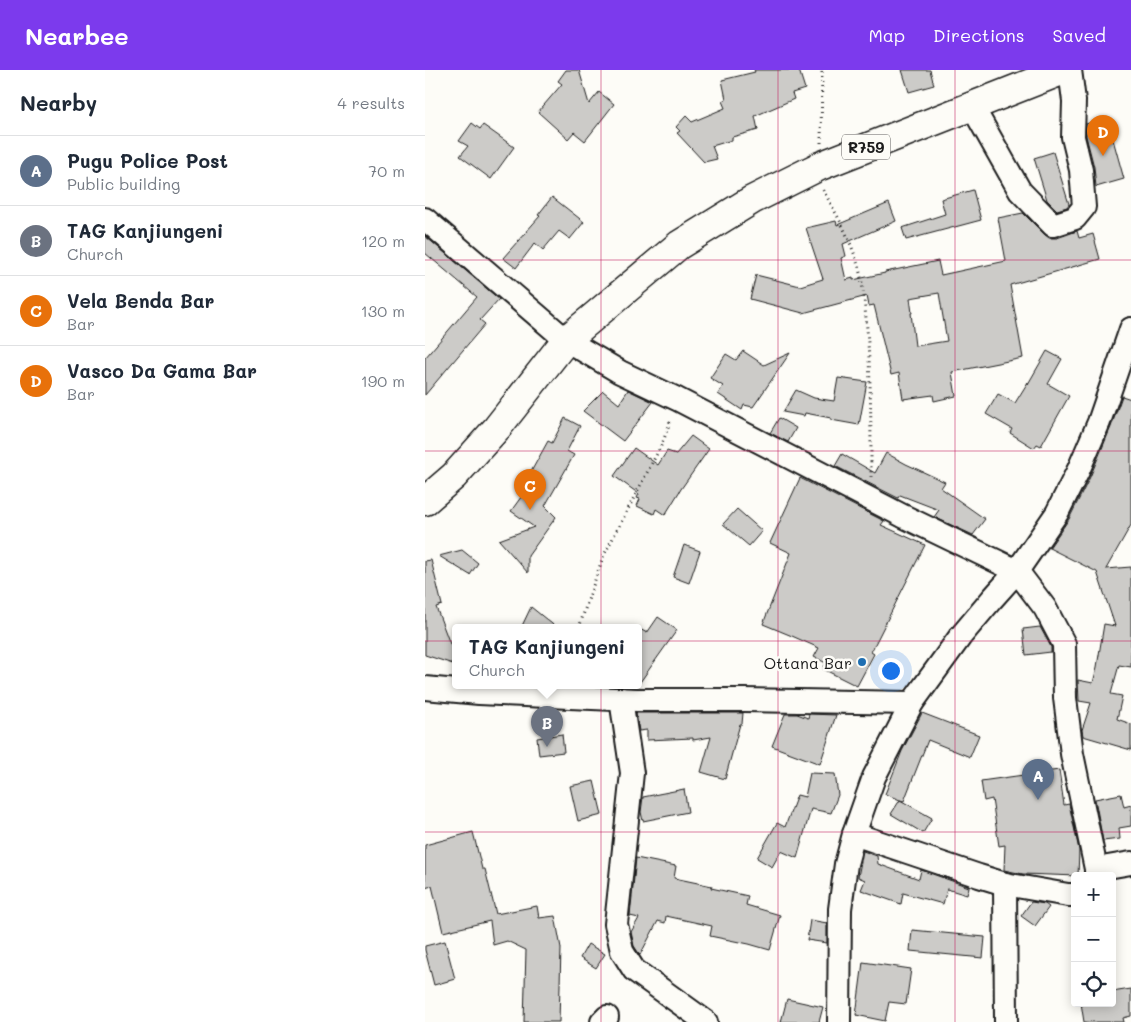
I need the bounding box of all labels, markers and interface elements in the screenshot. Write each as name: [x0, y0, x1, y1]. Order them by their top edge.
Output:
text: Nearbee: [25, 20, 129, 51]
text: Map: [868, 23, 905, 47]
text: Directions: [933, 23, 1025, 47]
text: Saved: [1053, 23, 1106, 47]
text: Nearby: [20, 89, 97, 116]
text: 4 results: [337, 92, 405, 113]
pin: D: [1087, 115, 1119, 156]
road number: R759: [842, 134, 890, 160]
text: Pugu Police Post: [67, 148, 228, 173]
text: A: [30, 160, 42, 181]
text: 70 m: [368, 160, 405, 181]
text: Public building: [67, 173, 180, 194]
text: TAG Kanjiungeni: [67, 218, 223, 243]
text: B: [31, 230, 41, 251]
text: 120 m: [361, 230, 405, 251]
text: Church: [67, 243, 123, 264]
text: Vela Benda Bar: [67, 288, 214, 313]
text: C: [30, 300, 42, 321]
text: 130 m: [361, 300, 405, 321]
text: Bar: [67, 313, 95, 334]
text: Vasco Da Gama Bar: [67, 358, 257, 383]
text: D: [30, 370, 42, 391]
text: 190 m: [361, 370, 405, 391]
text: Bar: [67, 383, 95, 404]
pin: C: [514, 469, 546, 510]
popup: [452, 624, 642, 689]
text: TAG Kanjiungeni: [469, 634, 625, 659]
place label: Ottana Bar: [763, 652, 852, 673]
marker: Ottana Bar: [856, 656, 868, 668]
your location: [878, 658, 904, 684]
text: Church: [469, 659, 525, 680]
pin: B: [531, 706, 563, 747]
pin: A: [1022, 759, 1054, 800]
map controls: [1071, 872, 1116, 1007]
button: +: [1071, 872, 1116, 917]
button: −: [1071, 917, 1116, 962]
button: locate: [1071, 962, 1116, 1007]

